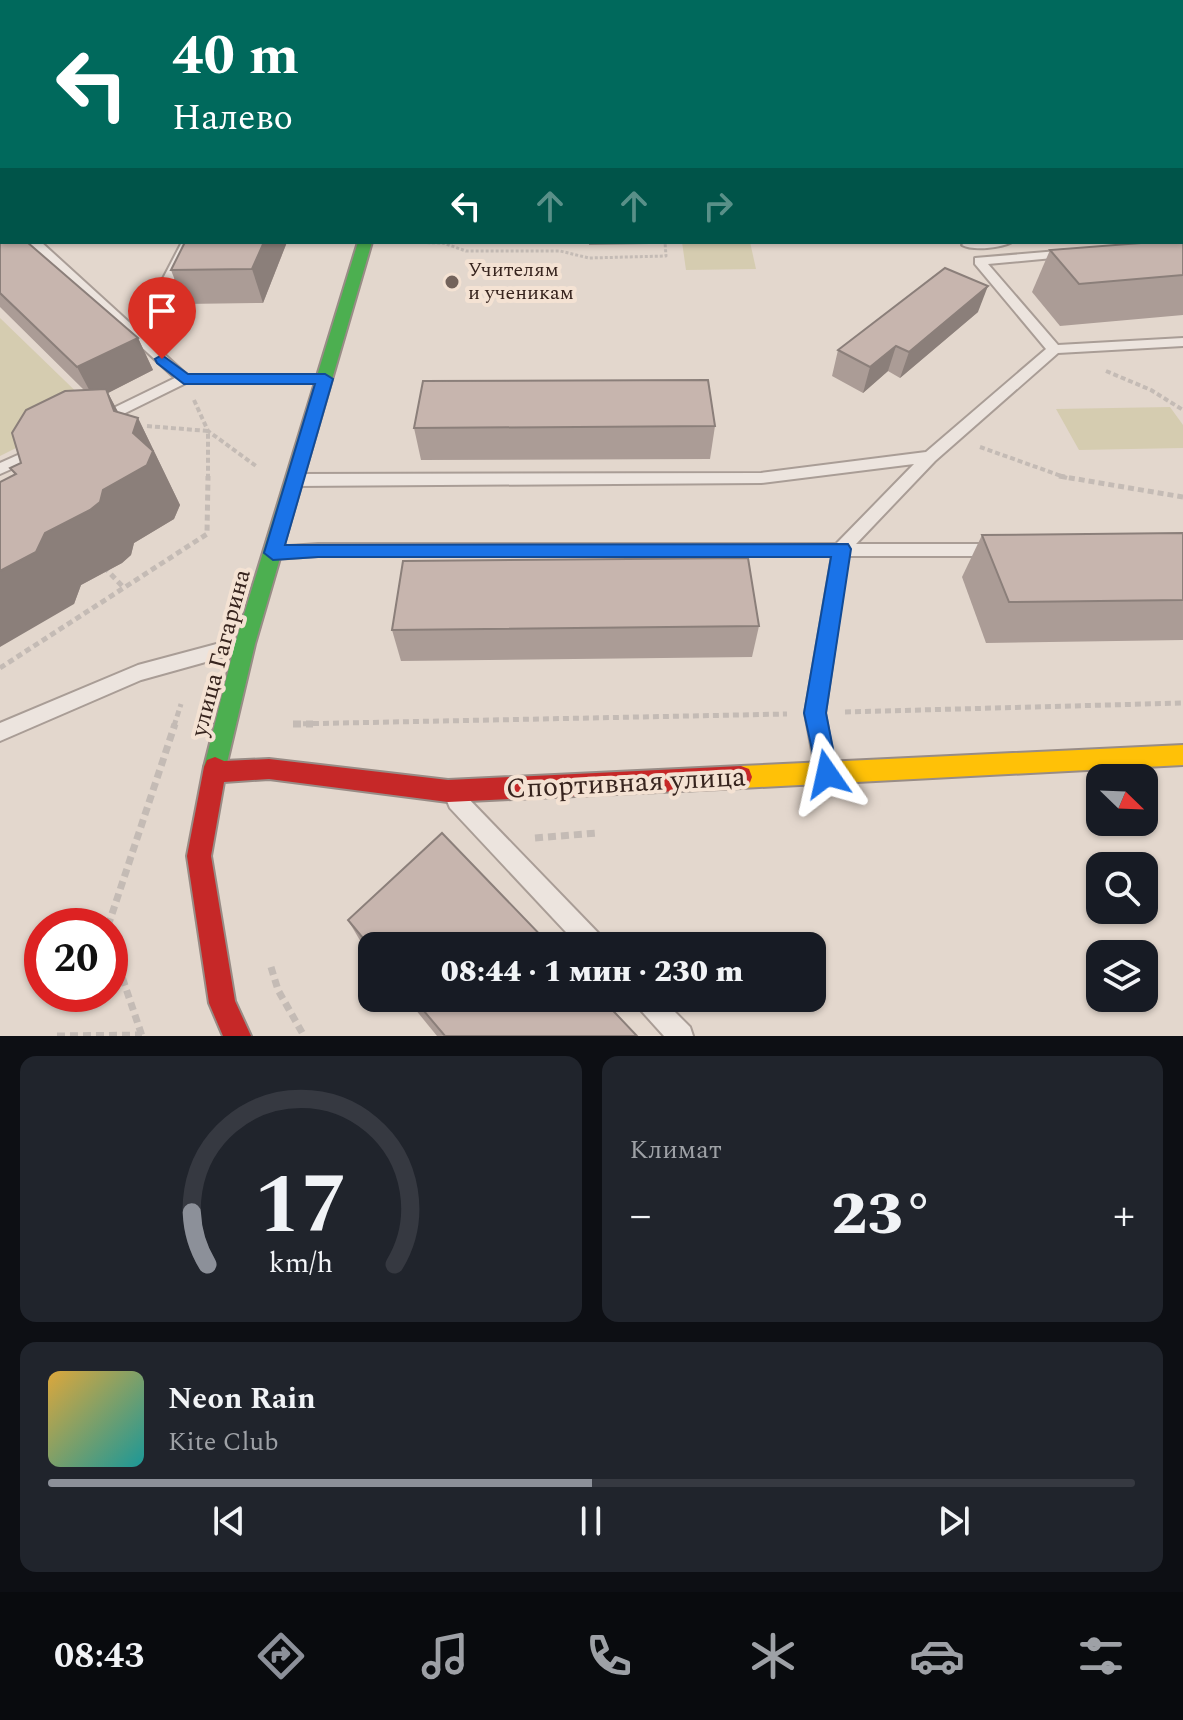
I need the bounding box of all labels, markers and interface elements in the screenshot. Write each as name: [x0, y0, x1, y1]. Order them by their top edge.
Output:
text: 40 m: [172, 14, 299, 99]
icon: left: [40, 32, 144, 136]
text: Налево: [172, 91, 293, 146]
icon: left: [444, 184, 488, 228]
icon: ahead: [528, 184, 572, 228]
icon: ahead: [612, 184, 656, 228]
icon: right: [696, 184, 740, 228]
place label: Учителям и ученикам: [468, 255, 574, 308]
marker: Учителям и ученикам: [443, 273, 461, 291]
pin: [128, 277, 196, 359]
icon: arrive: [140, 289, 184, 333]
street label: улица Гагарина: [181, 565, 261, 742]
position arrow: [785, 732, 869, 816]
street label: Спортивная улица: [505, 755, 747, 811]
north arrow: [1086, 764, 1158, 836]
map controls: [1086, 764, 1158, 1012]
button: search: [1086, 852, 1158, 924]
speed limit sign: 20: [24, 908, 128, 1012]
button: layers: [1086, 940, 1158, 1012]
text: 08:44 · 1 мин · 230 m: [441, 949, 743, 995]
text: Климат: [630, 1130, 722, 1170]
text: 17: [254, 1143, 347, 1270]
text: 23°: [831, 1169, 933, 1261]
text: −: [630, 1182, 652, 1249]
text: +: [1113, 1182, 1135, 1249]
text: km/h: [269, 1242, 333, 1285]
text: Neon Rain: [168, 1376, 316, 1422]
text: Kite Club: [168, 1422, 279, 1462]
icon: previous: [207, 1499, 251, 1543]
icon: pause: [569, 1499, 613, 1543]
icon: next: [932, 1499, 976, 1543]
icon: directions: [253, 1628, 309, 1684]
icon: music: [417, 1628, 473, 1684]
icon: phone: [581, 1628, 637, 1684]
icon: climate: [745, 1628, 801, 1684]
icon: car: [909, 1628, 965, 1684]
icon: filters: [1073, 1628, 1129, 1684]
text: 08:43: [54, 1629, 144, 1684]

